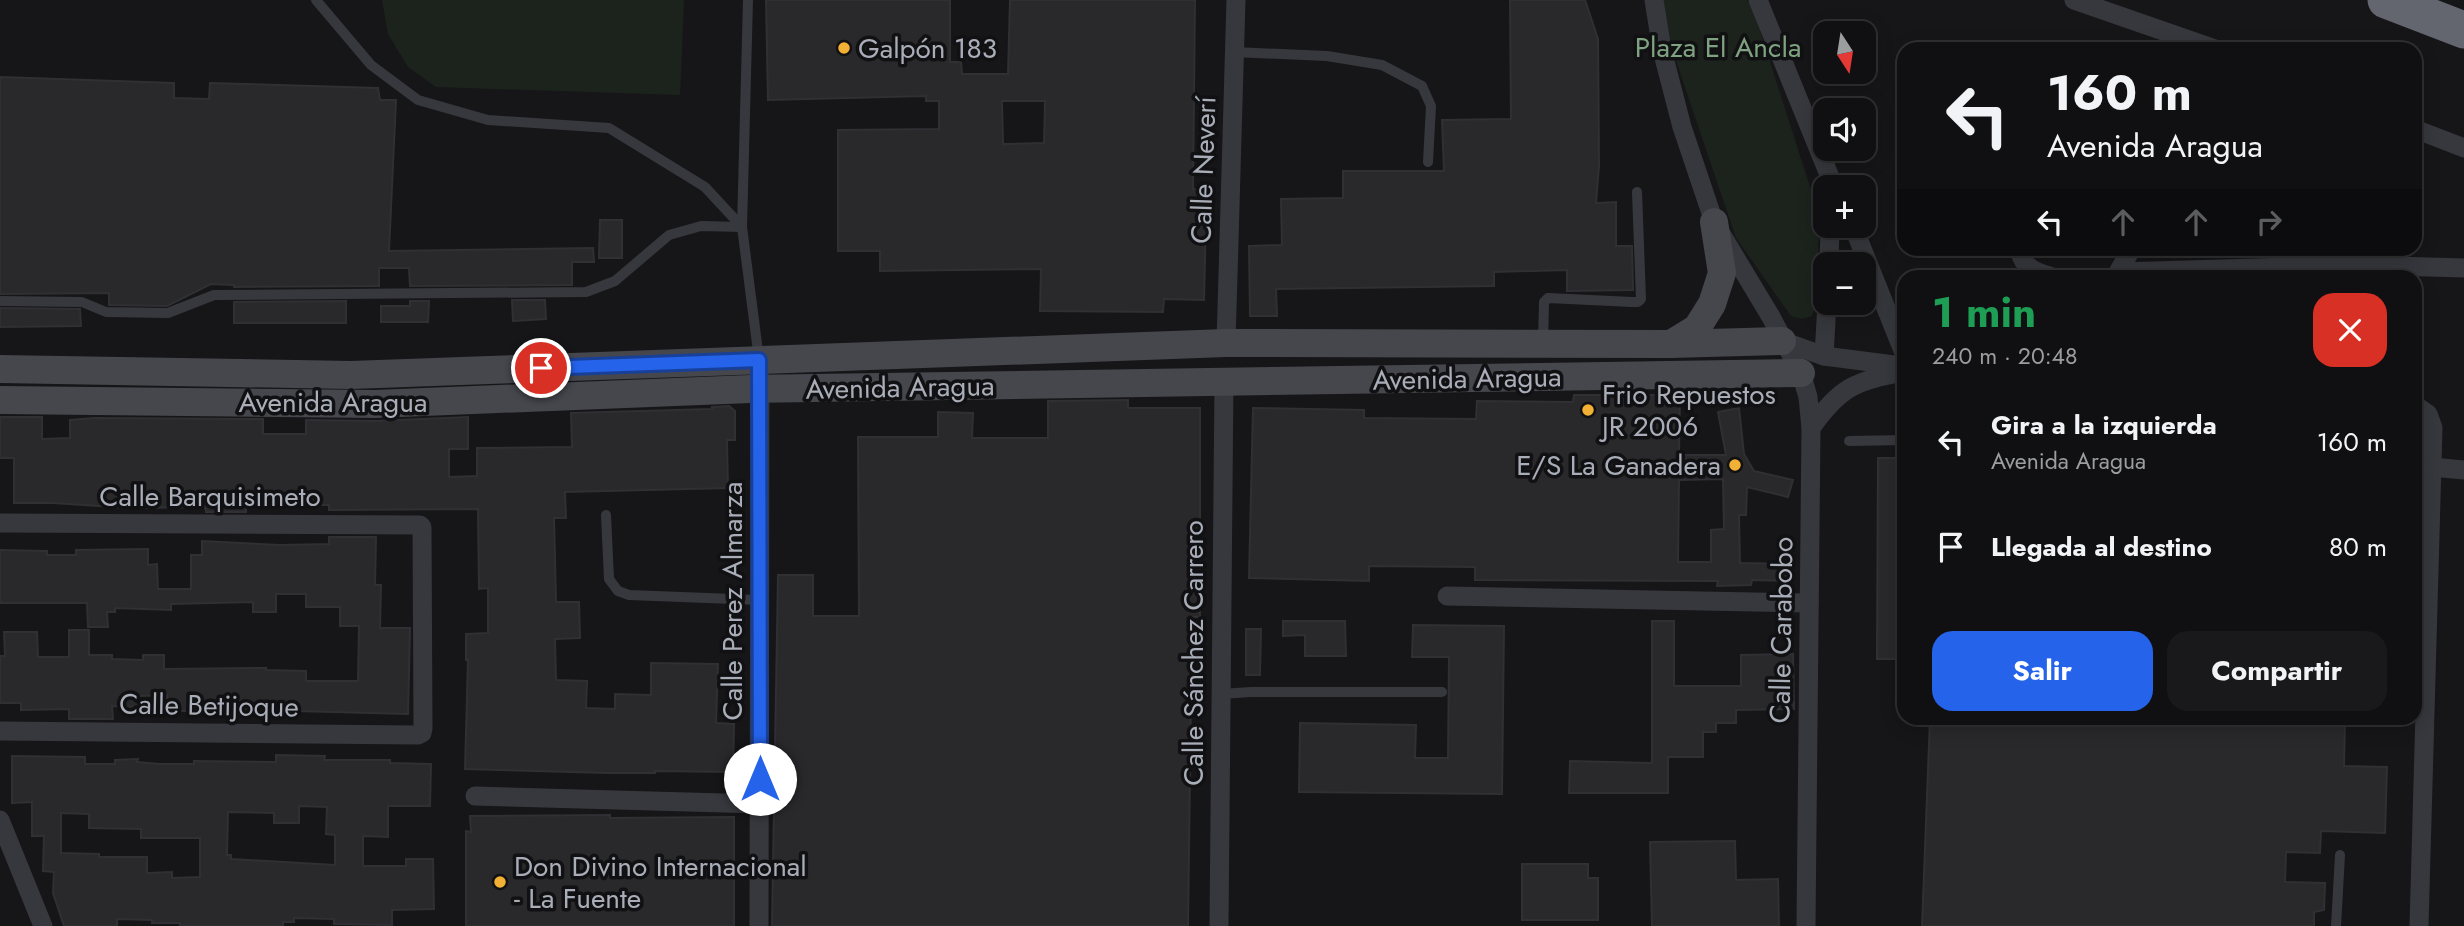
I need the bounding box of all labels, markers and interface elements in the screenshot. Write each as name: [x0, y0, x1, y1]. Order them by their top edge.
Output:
north arrow: [1813, 21, 1876, 84]
map controls: [1813, 21, 1876, 315]
park label: Plaza El Ancla: [1635, 27, 1801, 68]
place label: Galpón 183: [858, 28, 997, 69]
marker: Galpón 183: [836, 40, 852, 56]
text: 160 m: [2047, 58, 2192, 128]
icon: left: [1932, 70, 2023, 161]
street label: Calle Neverí: [1180, 94, 1227, 244]
button: sound: [1813, 98, 1876, 161]
text: Avenida Aragua: [2047, 123, 2263, 169]
button: +: [1813, 175, 1876, 238]
icon: left: [2031, 203, 2069, 241]
icon: ahead: [2104, 203, 2142, 241]
icon: ahead: [2177, 203, 2215, 241]
icon: right: [2250, 203, 2288, 241]
button: −: [1813, 252, 1876, 315]
text: 1 min: [1932, 282, 2036, 343]
button: close: [2313, 293, 2387, 367]
pin: [511, 338, 571, 398]
text: 240 m · 20:48: [1932, 339, 2078, 373]
icon: arrive: [522, 349, 560, 387]
street label: Avenida Aragua: [1372, 356, 1562, 401]
street label: Avenida Aragua: [805, 365, 995, 410]
place label: Frio Repuestos JR 2006: [1598, 374, 1776, 447]
street label: Avenida Aragua: [239, 382, 427, 423]
marker: Frio Repuestos JR 2006: [1580, 402, 1596, 418]
text: Gira a la izquierda: [1991, 406, 2217, 444]
icon: left: [1932, 423, 1970, 461]
text: 160 m: [2317, 423, 2387, 461]
text: Avenida Aragua: [1991, 444, 2146, 478]
place label: E/S La Ganadera: [1516, 445, 1721, 486]
marker: E/S La Ganadera: [1727, 457, 1743, 473]
street label: Calle Barquisimeto: [99, 476, 321, 517]
street label: Calle Perez Almarza: [712, 482, 753, 720]
street label: Calle Sánchez Carrero: [1173, 520, 1214, 786]
icon: arrive: [1932, 528, 1970, 566]
text: Llegada al destino: [1991, 528, 2212, 566]
text: 80 m: [2329, 528, 2387, 566]
street label: Calle Carabobo: [1759, 536, 1804, 724]
button: Salir: [1932, 631, 2153, 711]
button: Compartir: [2167, 631, 2387, 711]
street label: Calle Betijoque: [119, 683, 299, 728]
position arrow: [723, 742, 797, 816]
place label: Don Divino Internacional - La Fuente: [514, 846, 807, 919]
marker: Don Divino Internacional - La Fuente: [492, 874, 508, 890]

